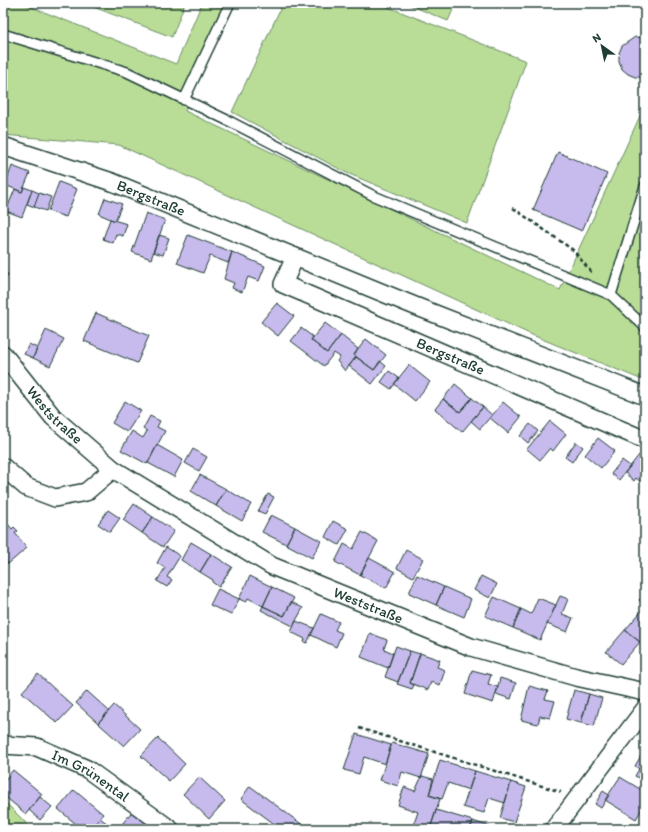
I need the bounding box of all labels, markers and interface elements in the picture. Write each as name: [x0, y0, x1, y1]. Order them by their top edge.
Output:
north arrow: [582, 26, 622, 66]
text: N: [590, 31, 603, 46]
street label: Bergstraße: [114, 176, 188, 220]
street label: Bergstraße: [414, 334, 487, 379]
street label: Weststraße: [23, 382, 86, 448]
street label: Weststraße: [331, 583, 406, 627]
street label: Im Grünental: [49, 746, 133, 806]

